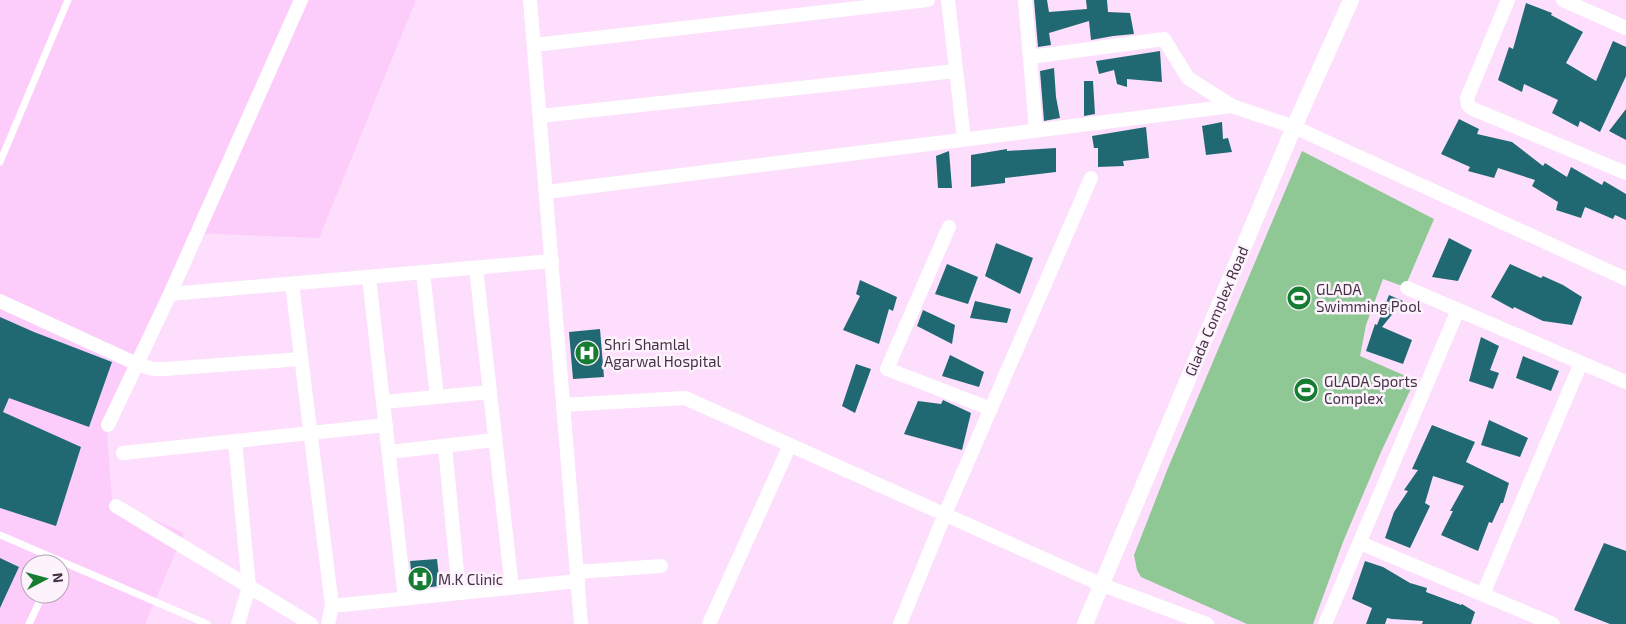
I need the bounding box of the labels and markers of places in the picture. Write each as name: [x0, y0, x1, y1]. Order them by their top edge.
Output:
place label: GLADA Swimming Pool: [1316, 280, 1422, 315]
sports icon: GLADA Swimming Pool: [1286, 285, 1312, 311]
place label: Shri Shamlal Agarwal Hospital: [604, 335, 721, 370]
hospital icon: Shri Shamlal Agarwal Hospital: [574, 340, 600, 366]
place label: GLADA Sports Complex: [1324, 372, 1418, 407]
sports icon: GLADA Sports Complex: [1293, 377, 1319, 403]
hospital icon: M.K Clinic: [407, 566, 433, 592]
place label: M.K Clinic: [438, 570, 503, 588]

